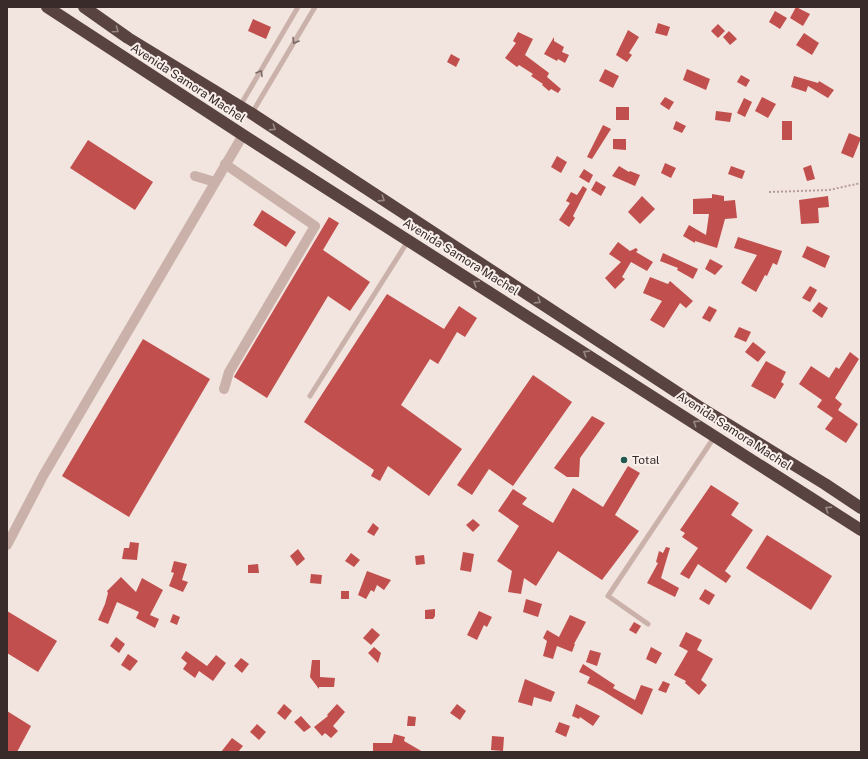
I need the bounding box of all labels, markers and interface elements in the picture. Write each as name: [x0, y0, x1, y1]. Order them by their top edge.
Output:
one-way arrow: [111, 25, 118, 32]
one-way arrow: [292, 37, 299, 44]
street label: Avenida Samora Machel: [128, 41, 248, 126]
one-way arrow: [255, 70, 262, 77]
one-way arrow: [269, 123, 276, 130]
one-way arrow: [378, 194, 385, 202]
street label: Avenida Samora Machel: [400, 216, 522, 299]
one-way arrow: [473, 280, 480, 288]
one-way arrow: [533, 296, 540, 303]
one-way arrow: [583, 350, 590, 358]
street label: Avenida Samora Machel: [674, 389, 794, 474]
one-way arrow: [693, 420, 700, 428]
place label: Total: [632, 453, 660, 467]
marker: Total: [619, 455, 629, 465]
one-way arrow: [825, 506, 832, 513]

